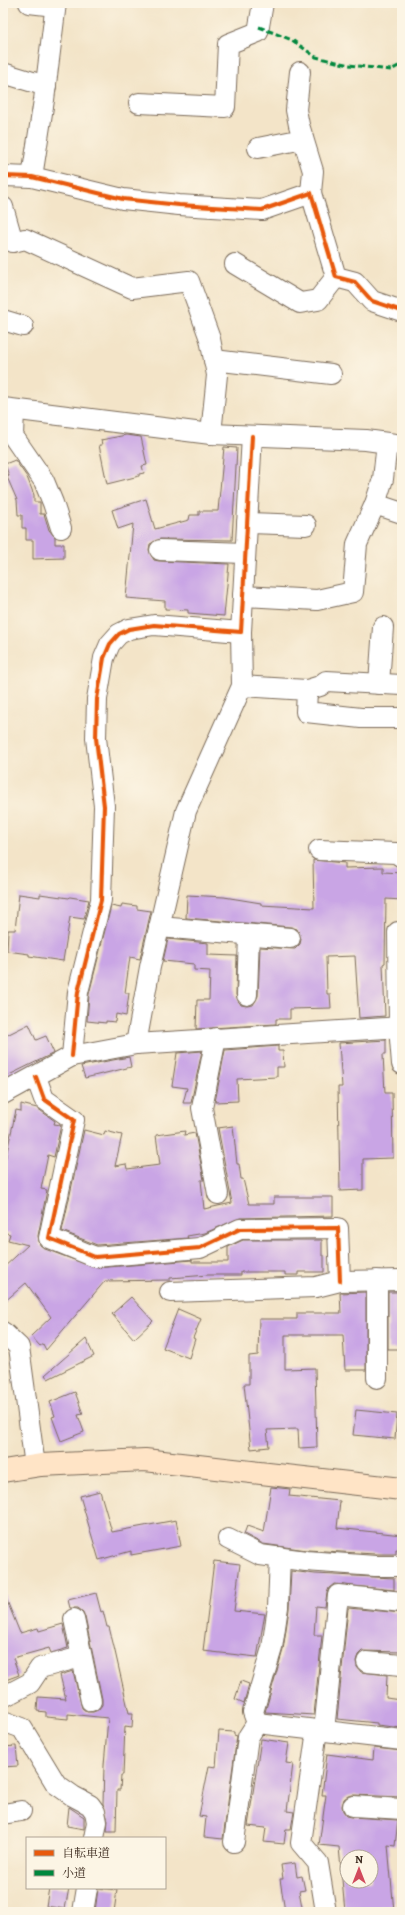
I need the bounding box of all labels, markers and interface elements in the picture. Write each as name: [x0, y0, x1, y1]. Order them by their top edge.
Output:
legend: [26, 1837, 166, 1889]
text: 自転車道: [62, 1845, 110, 1861]
north arrow: [339, 1849, 379, 1889]
text: N: [355, 1852, 363, 1867]
text: 小道: [62, 1865, 86, 1881]

